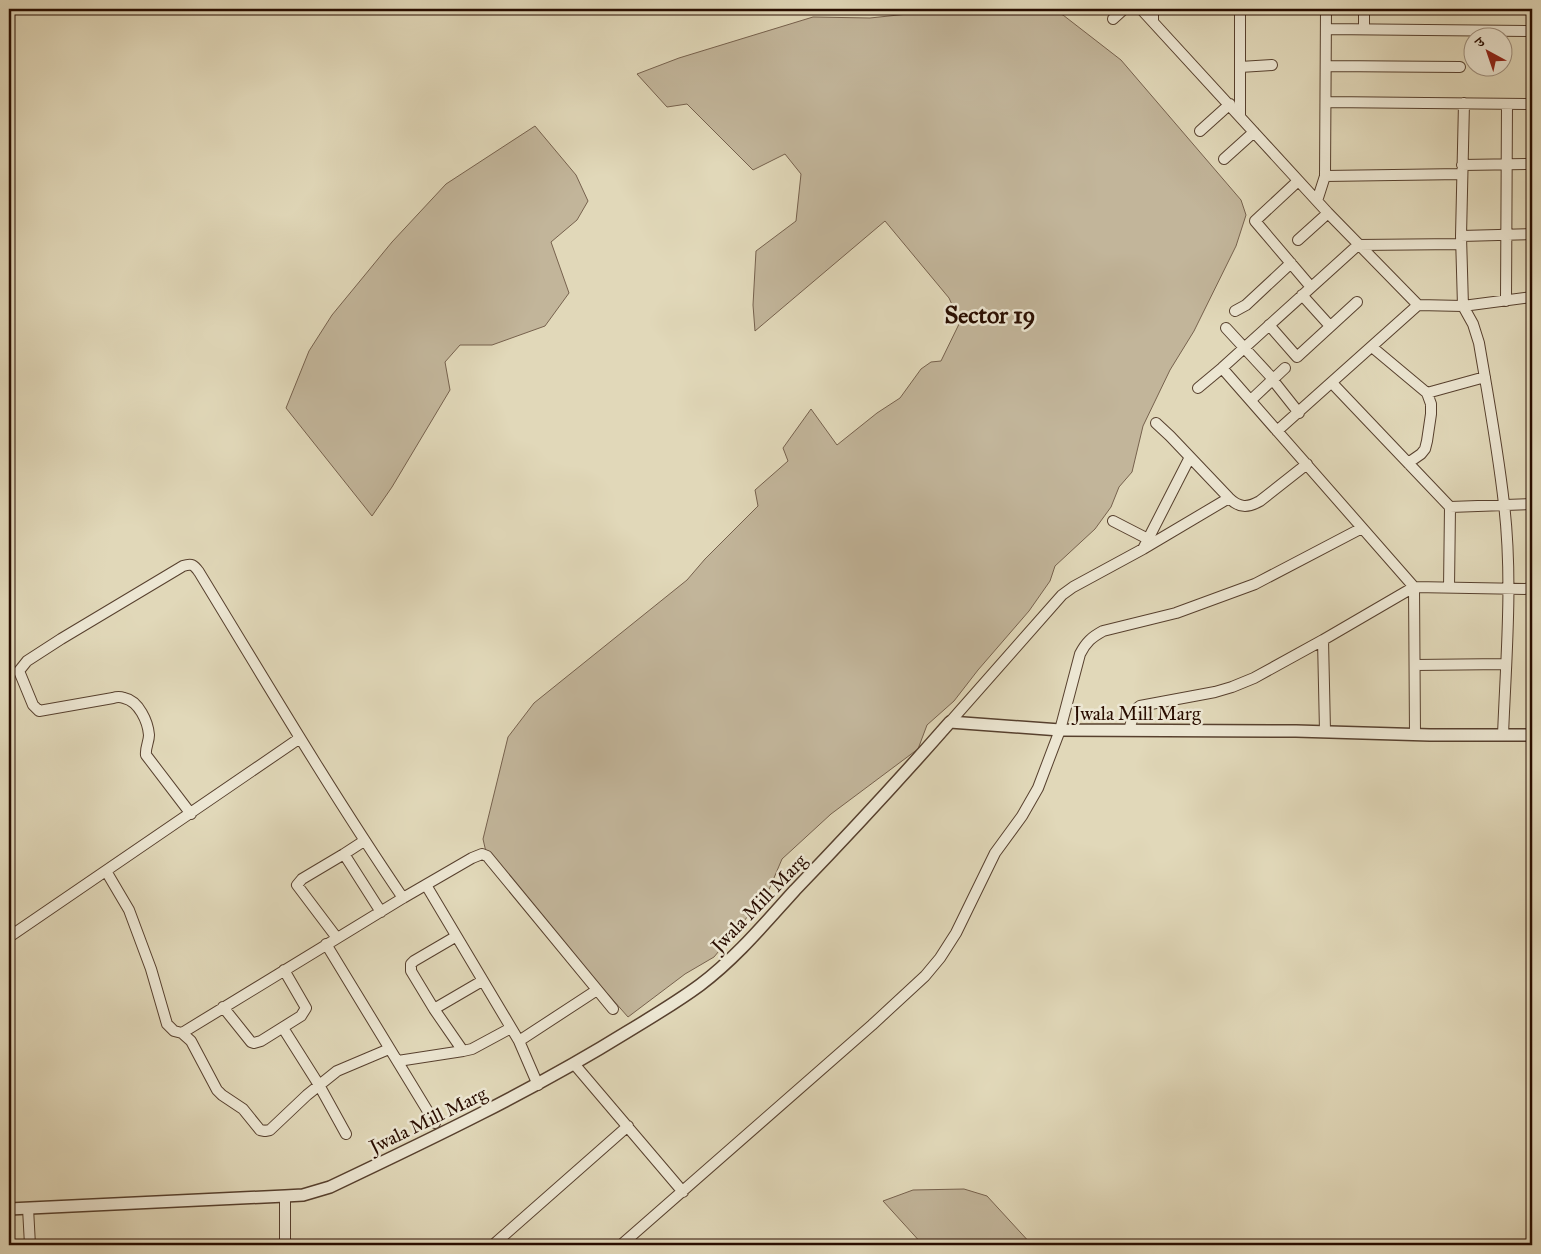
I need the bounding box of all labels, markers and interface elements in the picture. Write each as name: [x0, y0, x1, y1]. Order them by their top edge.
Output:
north arrow: [1464, 28, 1514, 78]
text: उ: [1471, 33, 1489, 52]
district label: Sector 19: [945, 300, 1035, 330]
street label: Jwala Mill Marg: [1071, 702, 1201, 726]
street label: Jwala Mill Marg: [705, 849, 812, 959]
street label: Jwala Mill Marg: [364, 1082, 491, 1160]

